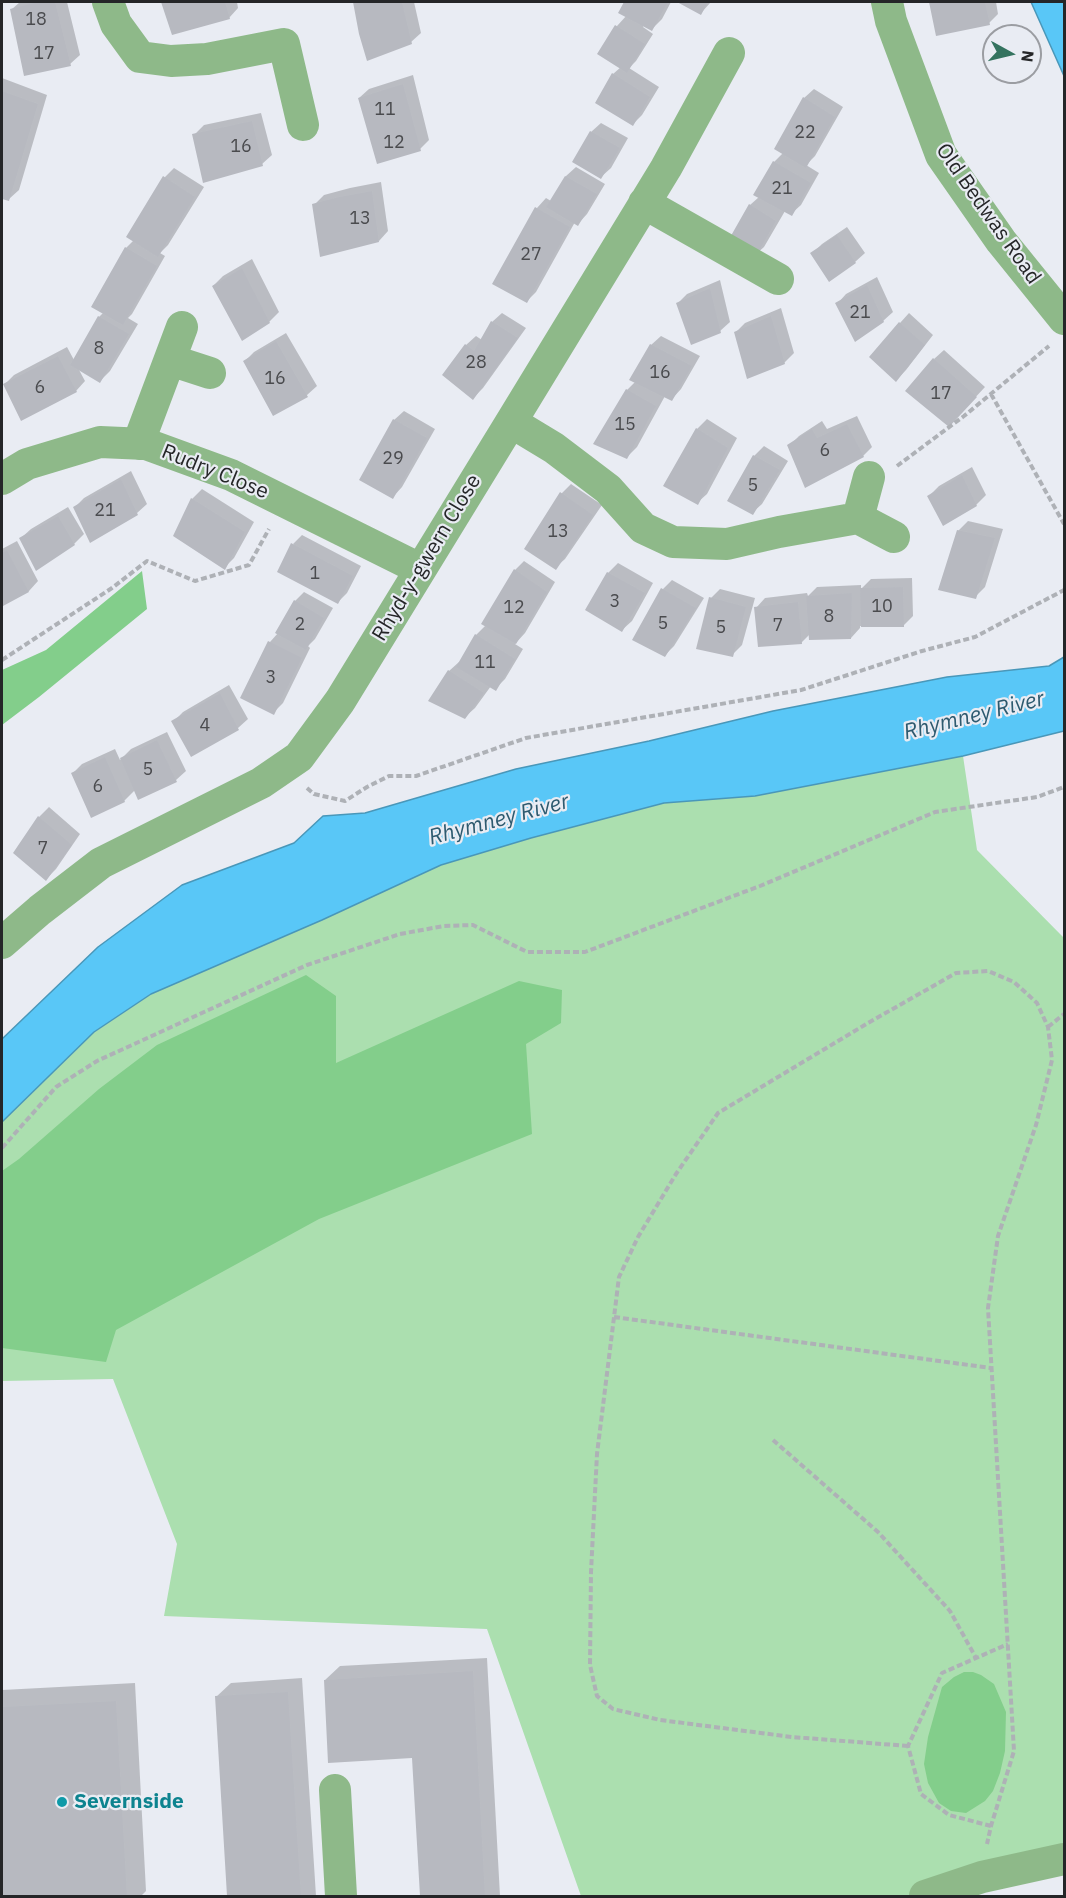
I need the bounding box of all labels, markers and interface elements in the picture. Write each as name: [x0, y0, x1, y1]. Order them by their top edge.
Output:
house number: 18: [25, 9, 47, 31]
north arrow: [982, 24, 1042, 84]
house number: 17: [33, 43, 55, 65]
text: N: [1017, 49, 1039, 63]
house number: 11: [374, 99, 396, 121]
house number: 22: [794, 122, 816, 144]
house number: 12: [383, 132, 405, 154]
house number: 16: [230, 136, 252, 158]
street label: Old Bedwas Road: [930, 139, 1046, 289]
house number: 21: [771, 178, 793, 200]
house number: 13: [349, 208, 371, 230]
house number: 27: [520, 244, 542, 266]
house number: 21: [849, 302, 871, 324]
house number: 8: [94, 338, 104, 360]
house number: 28: [465, 352, 487, 374]
house number: 16: [649, 362, 671, 384]
house number: 16: [264, 368, 286, 390]
house number: 6: [35, 377, 45, 399]
house number: 17: [930, 383, 952, 405]
house number: 15: [614, 414, 636, 436]
street label: Rudry Close: [158, 439, 272, 505]
house number: 6: [820, 440, 830, 462]
house number: 29: [382, 448, 404, 470]
street label: Rhyd-y-gwern Close: [367, 470, 487, 646]
house number: 5: [748, 475, 758, 497]
house number: 21: [94, 500, 116, 522]
house number: 13: [547, 521, 569, 543]
house number: 1: [310, 563, 320, 585]
house number: 3: [610, 591, 620, 613]
house number: 10: [871, 596, 893, 618]
house number: 12: [503, 597, 525, 619]
house number: 8: [824, 606, 834, 628]
house number: 5: [658, 613, 668, 635]
house number: 2: [295, 614, 305, 636]
house number: 7: [773, 615, 783, 637]
house number: 5: [716, 617, 726, 639]
house number: 11: [474, 652, 496, 674]
house number: 3: [266, 667, 276, 689]
water label: Rhymney River: [901, 686, 1047, 746]
house number: 4: [200, 715, 210, 737]
house number: 5: [143, 759, 153, 781]
house number: 6: [93, 776, 103, 798]
water label: Rhymney River: [426, 789, 572, 851]
house number: 7: [38, 838, 48, 860]
place label: Severnside: [74, 1789, 184, 1815]
marker: Severnside: [55, 1795, 69, 1809]

